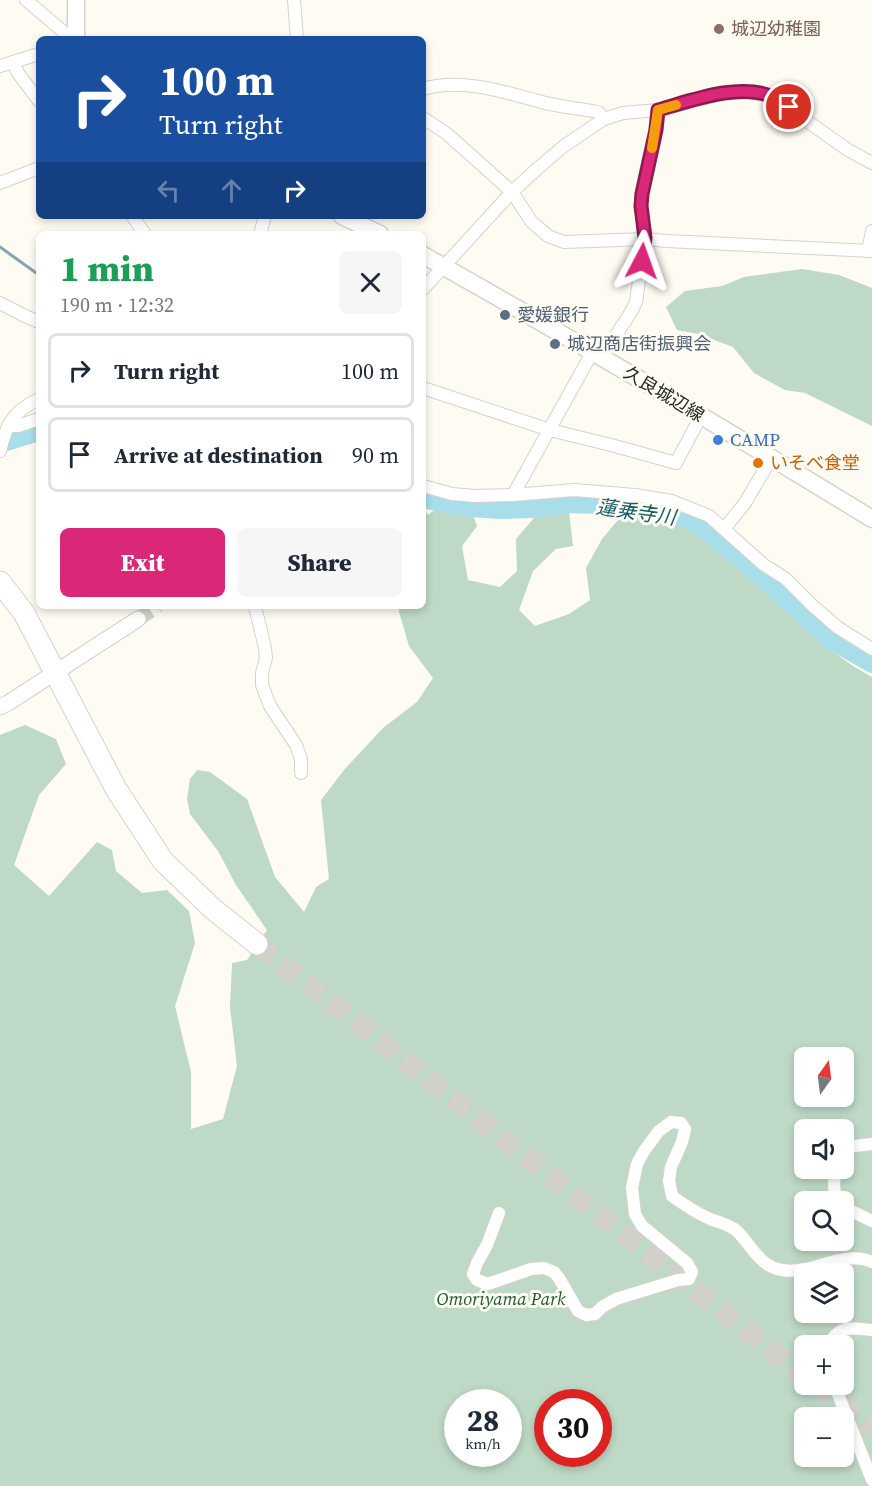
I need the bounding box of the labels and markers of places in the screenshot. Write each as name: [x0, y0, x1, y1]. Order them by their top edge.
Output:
place label: 城辺幼稚園: [731, 16, 821, 41]
marker: 城辺幼稚園: [712, 22, 726, 36]
pin: [763, 81, 814, 132]
place label: 愛媛銀行: [517, 302, 589, 327]
marker: 愛媛銀行: [498, 308, 512, 322]
place label: 城辺商店街振興会: [567, 331, 711, 356]
marker: 城辺商店街振興会: [548, 337, 562, 351]
place label: CAMP: [730, 427, 780, 452]
marker: CAMP: [711, 433, 725, 447]
place label: いそべ食堂: [770, 450, 860, 475]
marker: いそべ食堂: [751, 456, 765, 470]

